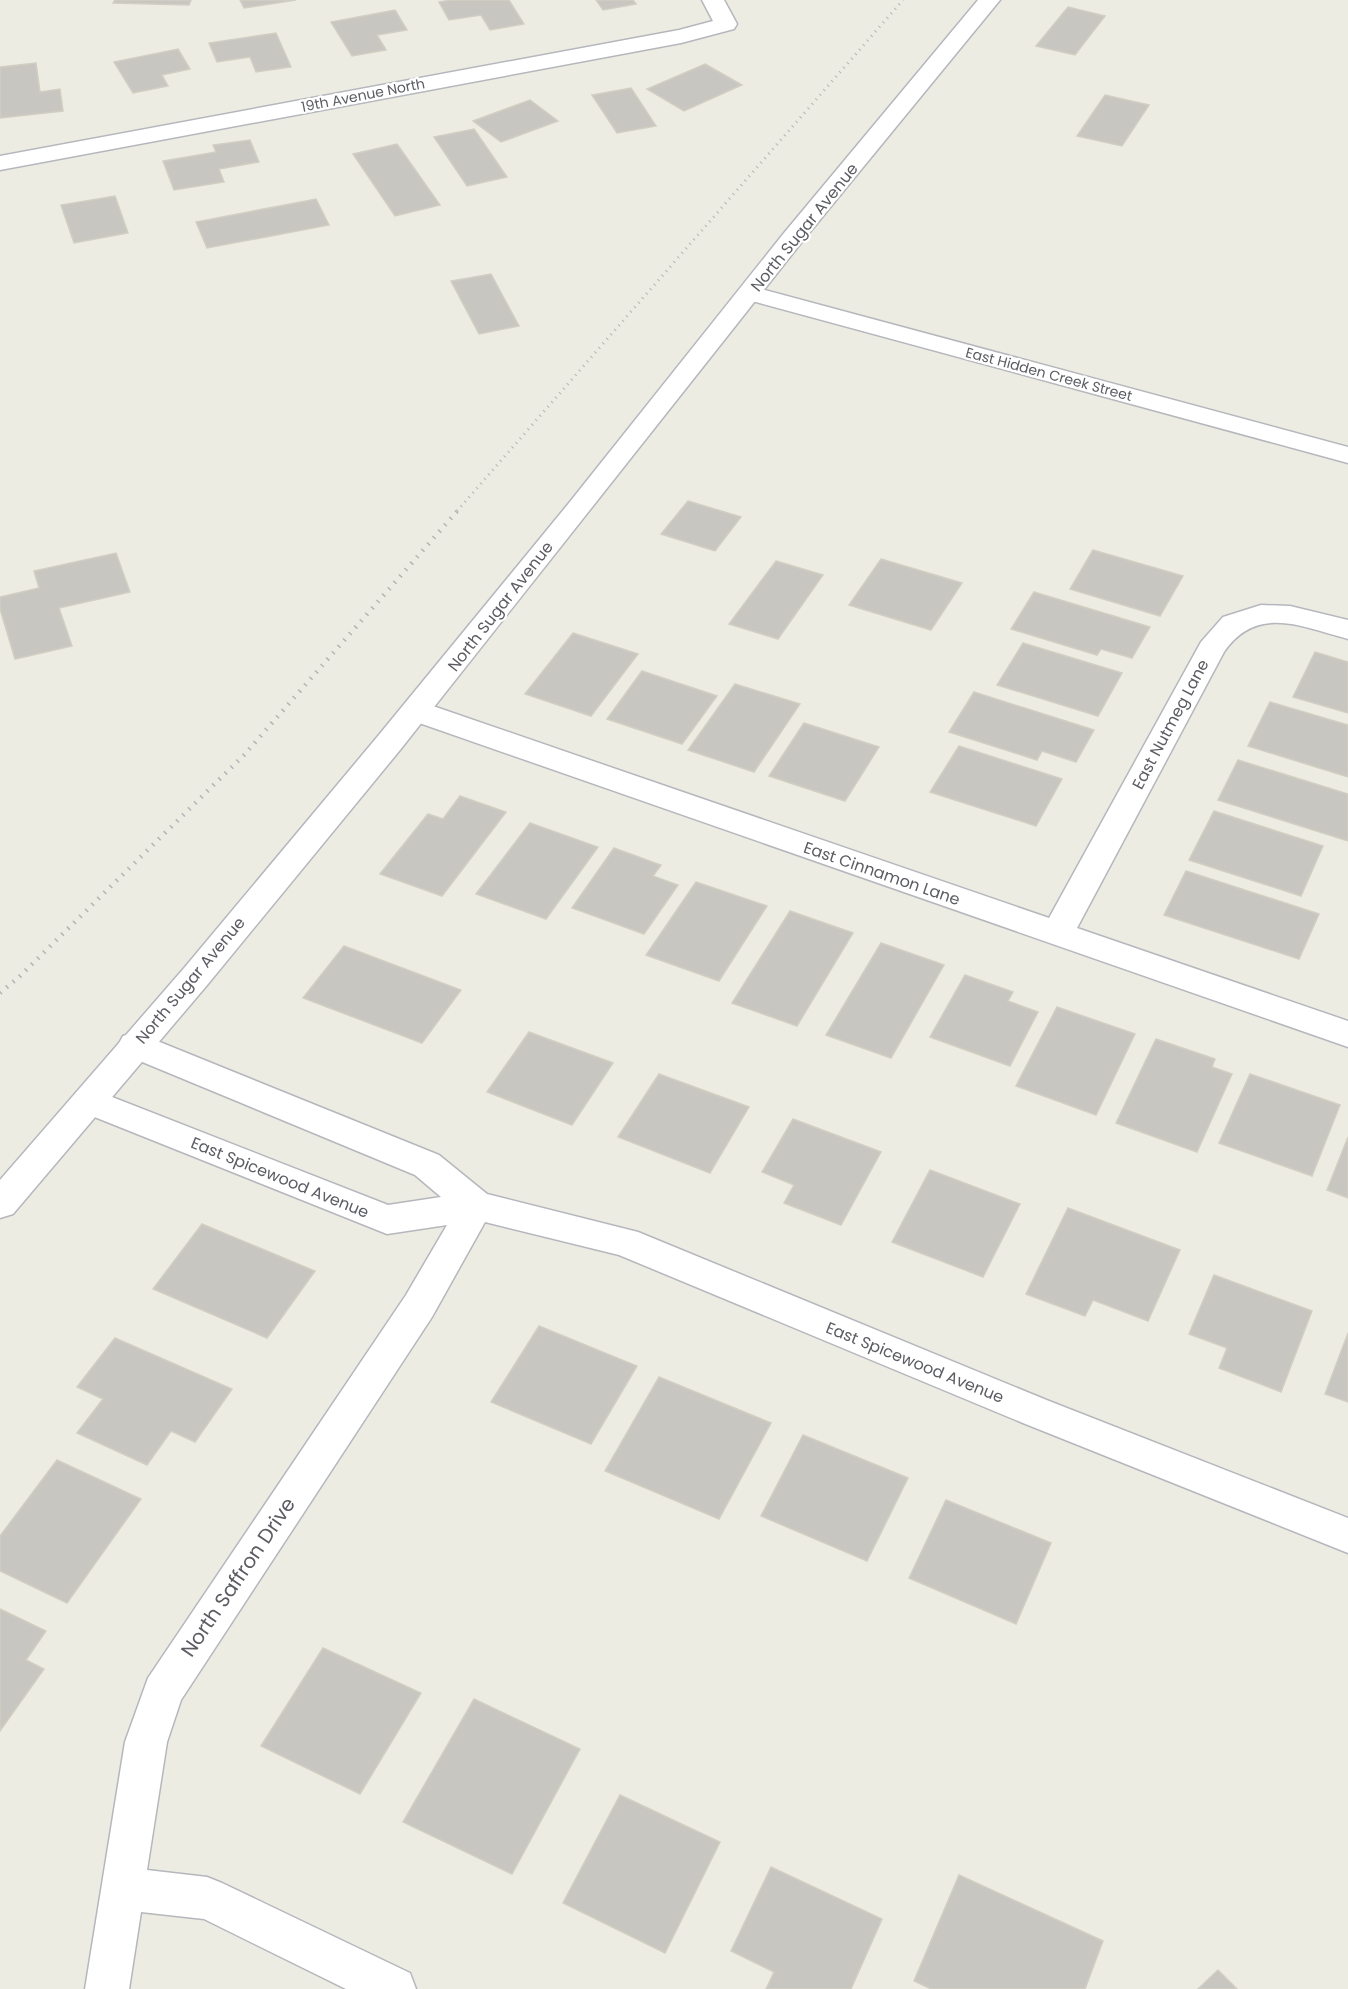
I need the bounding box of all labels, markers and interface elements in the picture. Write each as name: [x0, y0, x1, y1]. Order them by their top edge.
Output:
street label: 19th Avenue North: [300, 73, 426, 117]
street label: North Sugar Avenue: [745, 158, 864, 296]
street label: East Hidden Creek Street: [964, 342, 1134, 406]
street label: North Sugar Avenue: [442, 536, 559, 676]
street label: East Nutmeg Lane: [1126, 655, 1214, 793]
street label: East Cinnamon Lane: [800, 836, 963, 911]
street label: North Sugar Avenue: [130, 912, 250, 1049]
street label: East Spicewood Avenue: [187, 1131, 372, 1224]
street label: East Spicewood Avenue: [822, 1316, 1007, 1409]
street label: North Saffron Drive: [174, 1492, 302, 1662]

